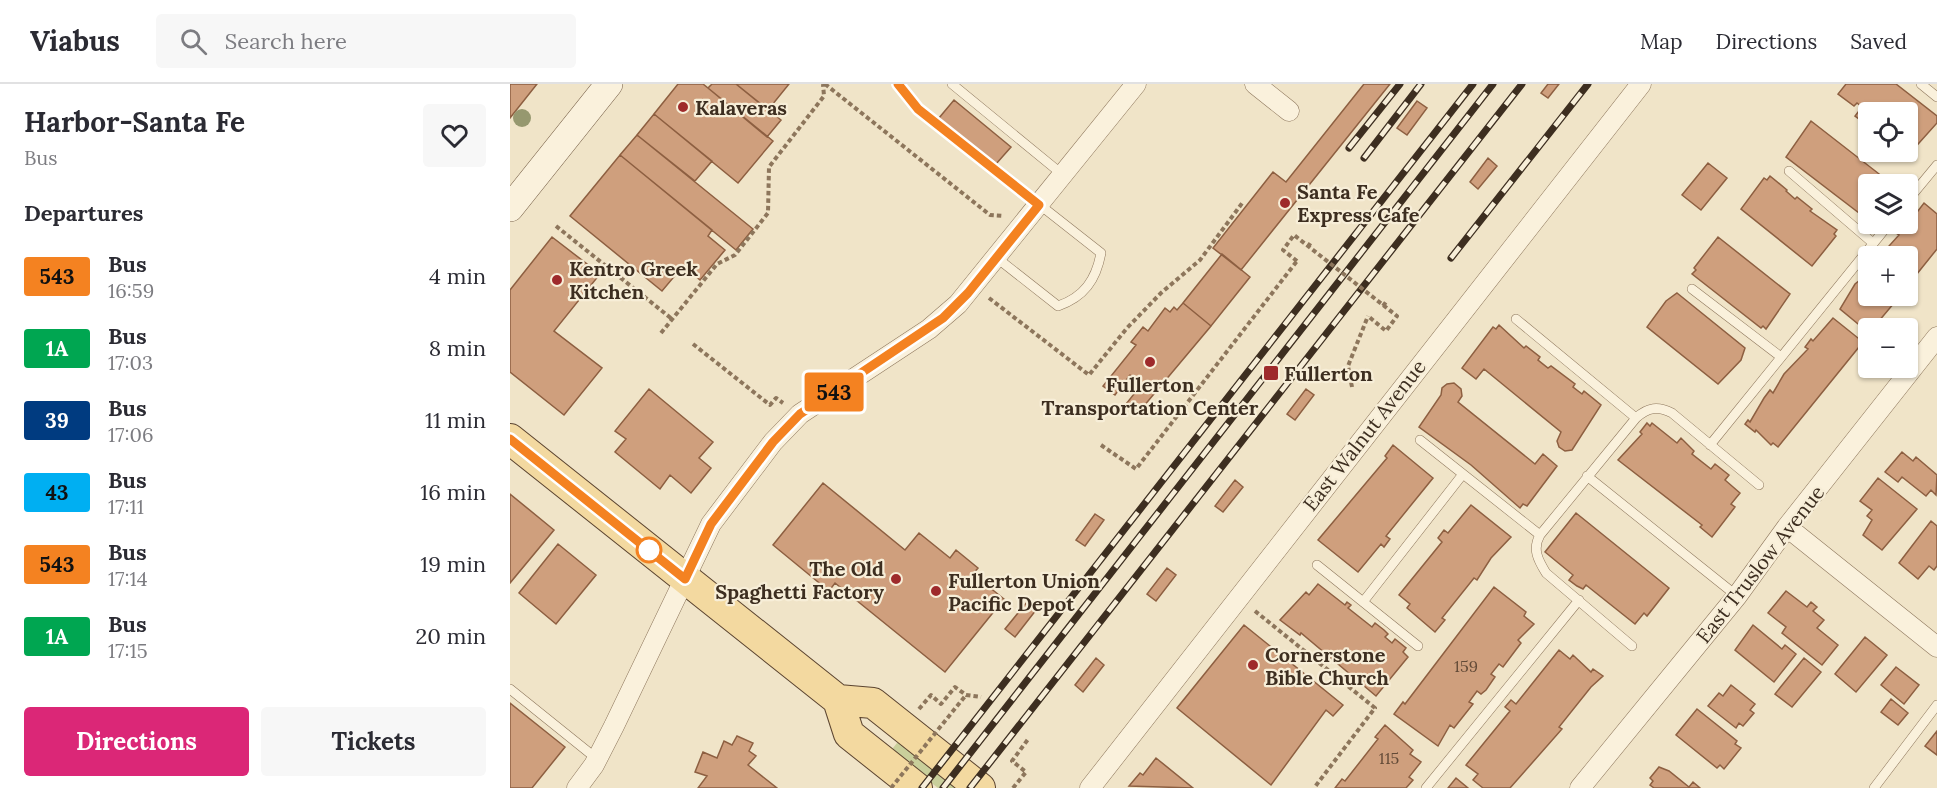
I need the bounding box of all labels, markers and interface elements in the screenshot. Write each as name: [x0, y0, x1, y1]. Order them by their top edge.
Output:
search box: [156, 14, 576, 68]
text: Viabus: [30, 23, 120, 59]
icon: search: [177, 25, 210, 58]
text: Search here: [225, 27, 347, 55]
text: Map: [1640, 28, 1683, 55]
text: Directions: [1716, 28, 1817, 55]
text: Saved: [1850, 28, 1907, 55]
place label: Kalaveras: [695, 95, 787, 120]
marker: Kalaveras: [676, 100, 690, 114]
map controls: [1858, 102, 1918, 378]
button: locate: [1858, 102, 1918, 162]
text: Harbor-Santa Fe: [24, 104, 245, 140]
button: heart: [423, 104, 486, 167]
text: Bus: [24, 145, 58, 170]
button: layers: [1858, 174, 1918, 234]
place label: Santa Fe Express Cafe: [1297, 179, 1420, 227]
marker: Santa Fe Express Cafe: [1278, 196, 1292, 210]
text: Departures: [24, 199, 143, 227]
button: +: [1858, 246, 1918, 306]
text: Bus: [108, 250, 147, 278]
place label: Kentro Greek Kitchen: [569, 256, 698, 304]
text: 4 min: [429, 262, 486, 290]
text: 543: [40, 263, 74, 290]
marker: Kentro Greek Kitchen: [550, 273, 564, 287]
text: 16:59: [108, 278, 154, 303]
button: −: [1858, 318, 1918, 378]
text: Bus: [108, 322, 147, 350]
text: 8 min: [429, 334, 486, 362]
text: 1A: [46, 335, 68, 362]
text: 17:03: [108, 350, 153, 375]
street label: East Walnut Avenue: [1297, 354, 1431, 516]
marker: Fullerton Transportation Center: [1143, 355, 1157, 369]
place label: Fullerton: [1284, 361, 1373, 386]
marker: Fullerton: [1262, 364, 1280, 382]
line badge: 543: [800, 372, 868, 412]
place label: Fullerton Transportation Center: [1042, 372, 1259, 420]
text: 543: [817, 379, 851, 406]
text: Bus: [108, 394, 147, 422]
text: 11 min: [425, 406, 486, 434]
text: 39: [45, 407, 69, 434]
text: 17:06: [108, 422, 153, 447]
text: Bus: [108, 466, 147, 494]
text: 16 min: [420, 478, 486, 506]
text: 43: [45, 479, 69, 506]
street label: East Truslow Avenue: [1691, 480, 1830, 648]
text: 17:11: [108, 494, 144, 519]
unlabelled marker: [636, 537, 662, 563]
text: Bus: [108, 538, 147, 566]
text: 19 min: [420, 550, 486, 578]
text: 543: [40, 551, 74, 578]
place label: The Old Spaghetti Factory: [715, 556, 884, 604]
text: 17:14: [108, 566, 148, 591]
place label: Fullerton Union Pacific Depot: [948, 568, 1100, 616]
marker: The Old Spaghetti Factory: [889, 572, 903, 586]
marker: Fullerton Union Pacific Depot: [929, 584, 943, 598]
text: Bus: [108, 610, 147, 638]
text: 20 min: [416, 622, 486, 650]
text: 1A: [46, 623, 68, 650]
text: 17:15: [108, 638, 148, 663]
place label: Cornerstone Bible Church: [1265, 642, 1389, 690]
house number: 159: [1454, 656, 1478, 676]
marker: Cornerstone Bible Church: [1246, 658, 1260, 672]
button: Directions: [24, 707, 249, 776]
button: Tickets: [261, 707, 486, 776]
house number: 115: [1379, 748, 1399, 768]

